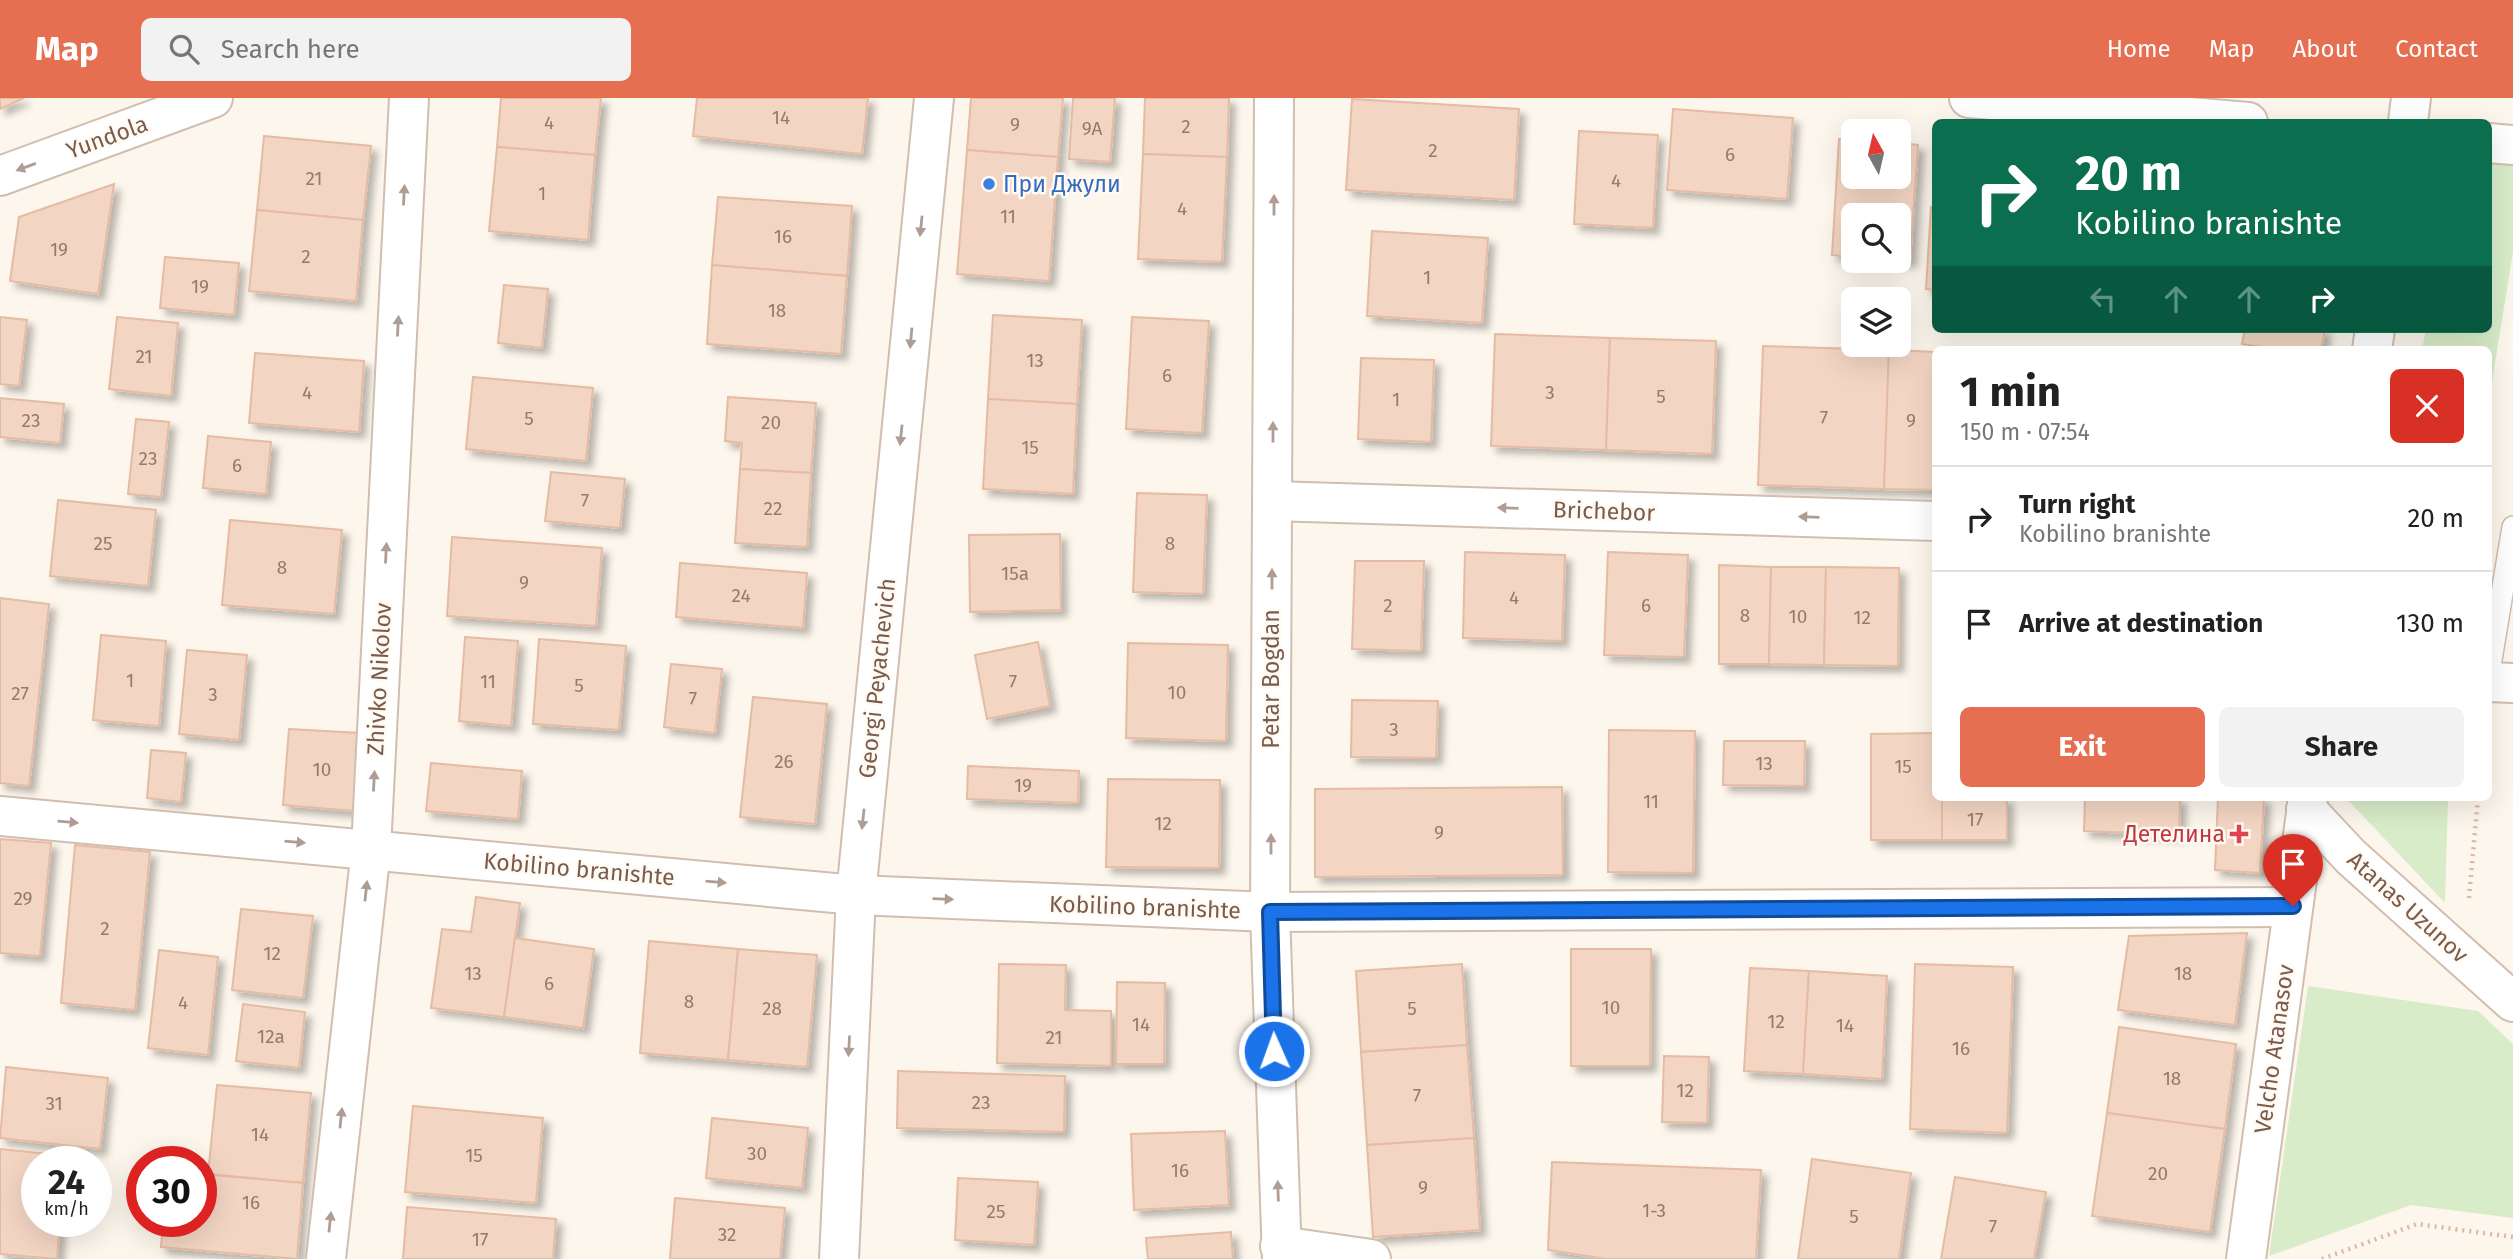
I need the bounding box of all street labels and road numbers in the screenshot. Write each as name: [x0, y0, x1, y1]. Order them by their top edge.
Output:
street label: Yundola: [62, 109, 152, 165]
street label: Brichebor: [1552, 495, 1656, 527]
street label: Georgi Peyachevich: [853, 576, 901, 780]
street label: Zhivko Nikolov: [361, 601, 397, 756]
street label: Petar Bogdan: [1257, 609, 1285, 749]
street label: Atanas Uzunov: [2342, 845, 2475, 969]
street label: Kobilino branishte: [482, 847, 676, 891]
street label: Kobilino branishte: [1049, 890, 1241, 924]
street label: Velcho Atanasov: [2248, 962, 2300, 1135]

